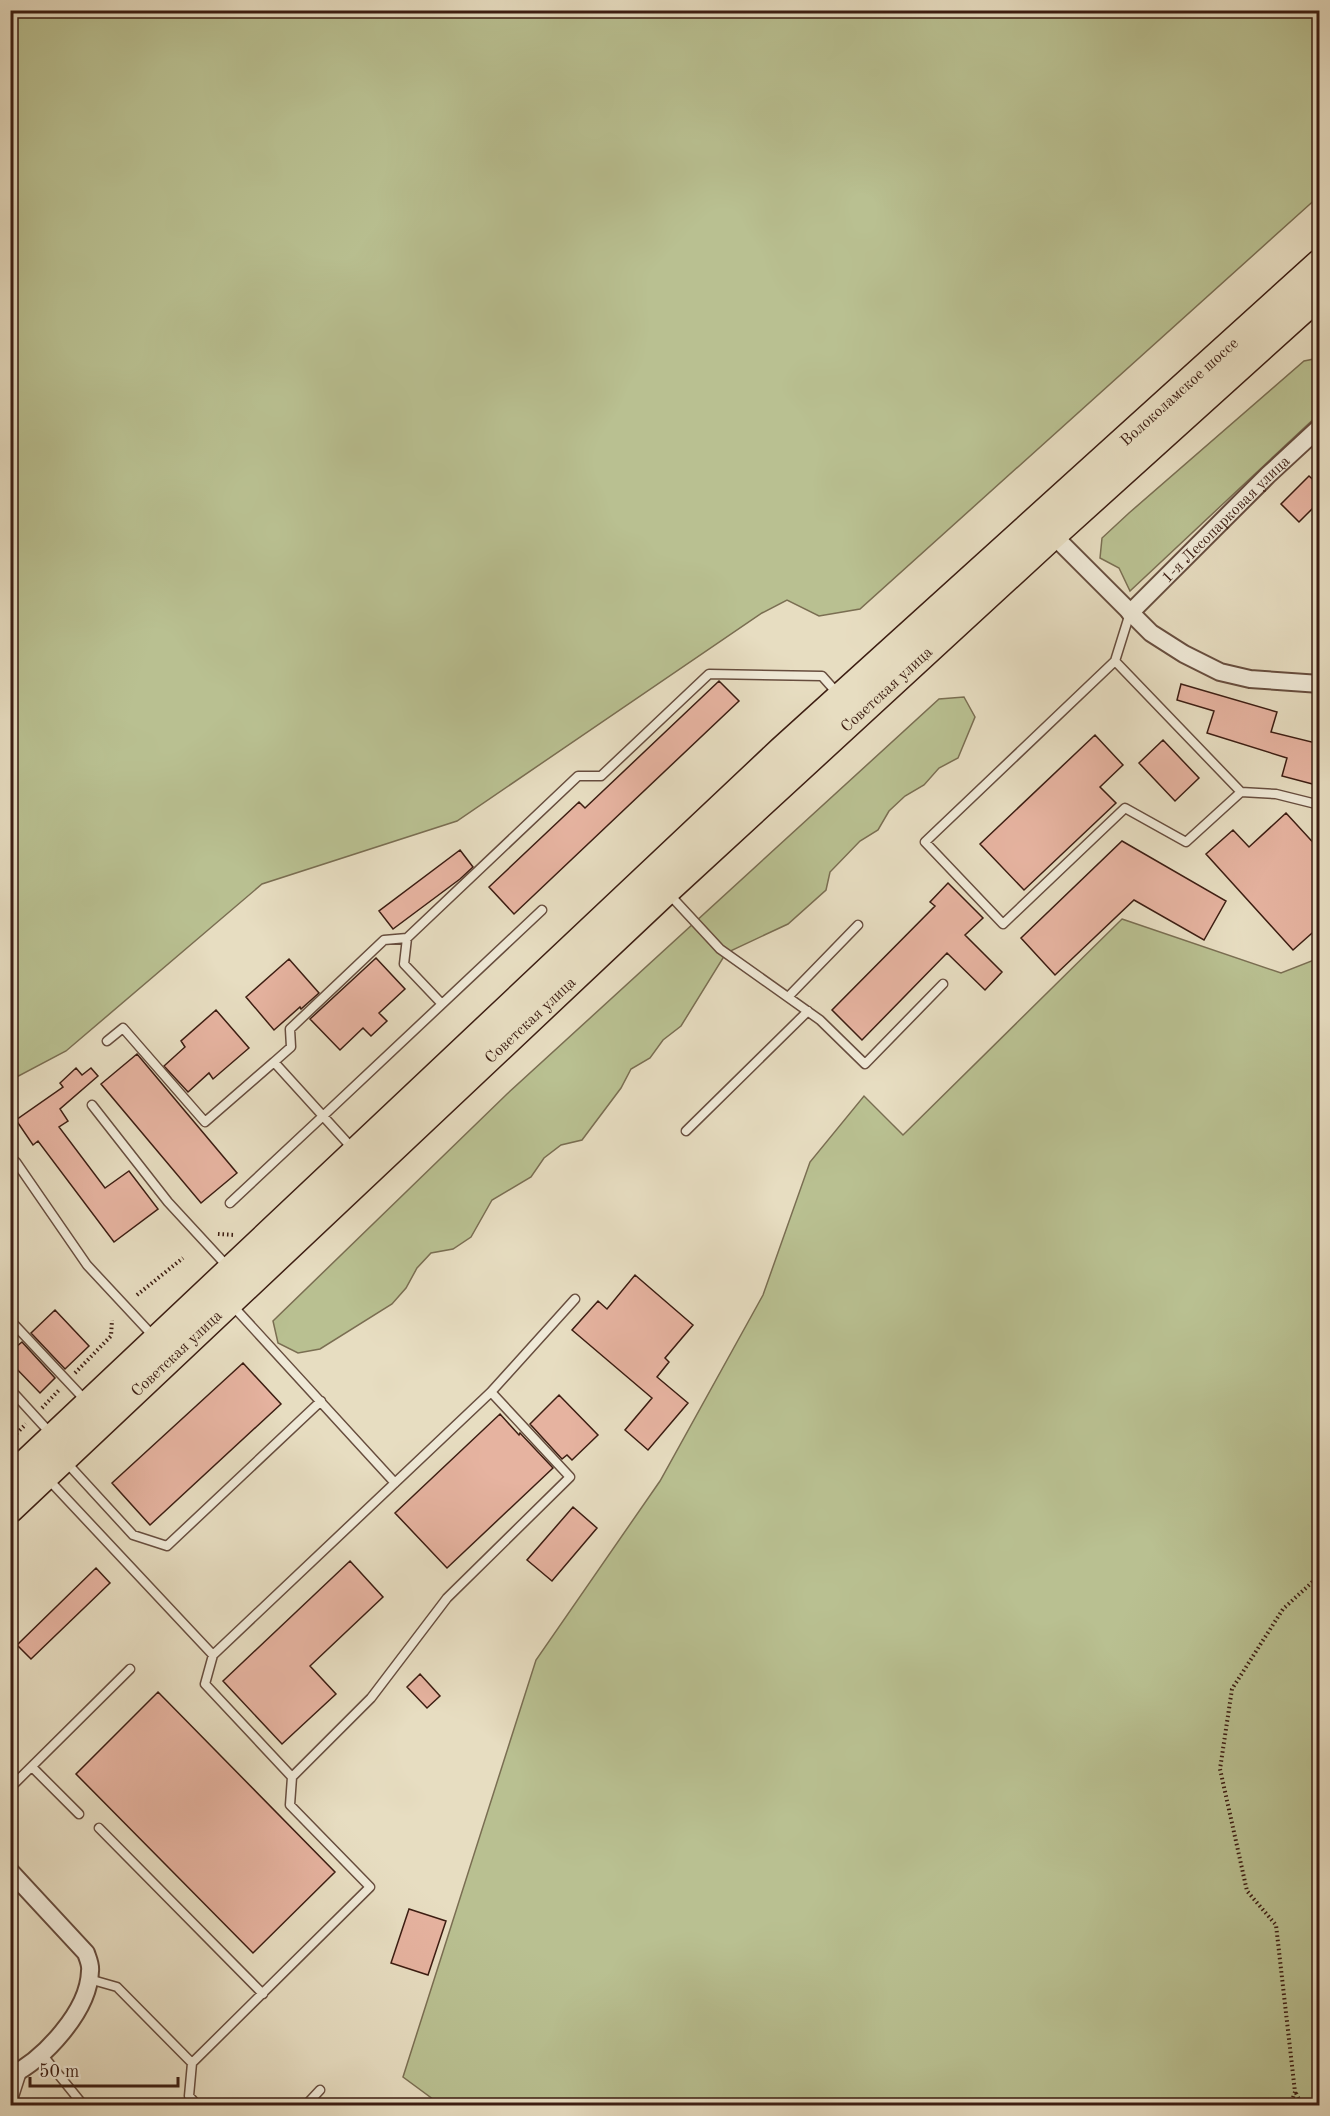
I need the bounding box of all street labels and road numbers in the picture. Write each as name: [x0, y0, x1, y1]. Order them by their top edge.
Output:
street label: Волоколамское шоссе: [1118, 335, 1242, 450]
street label: 1-я Лесопарковая улица: [1159, 453, 1294, 587]
street label: Советская улица: [838, 644, 936, 736]
street label: Советская улица: [483, 975, 580, 1067]
street label: Советская улица: [129, 1308, 226, 1400]

